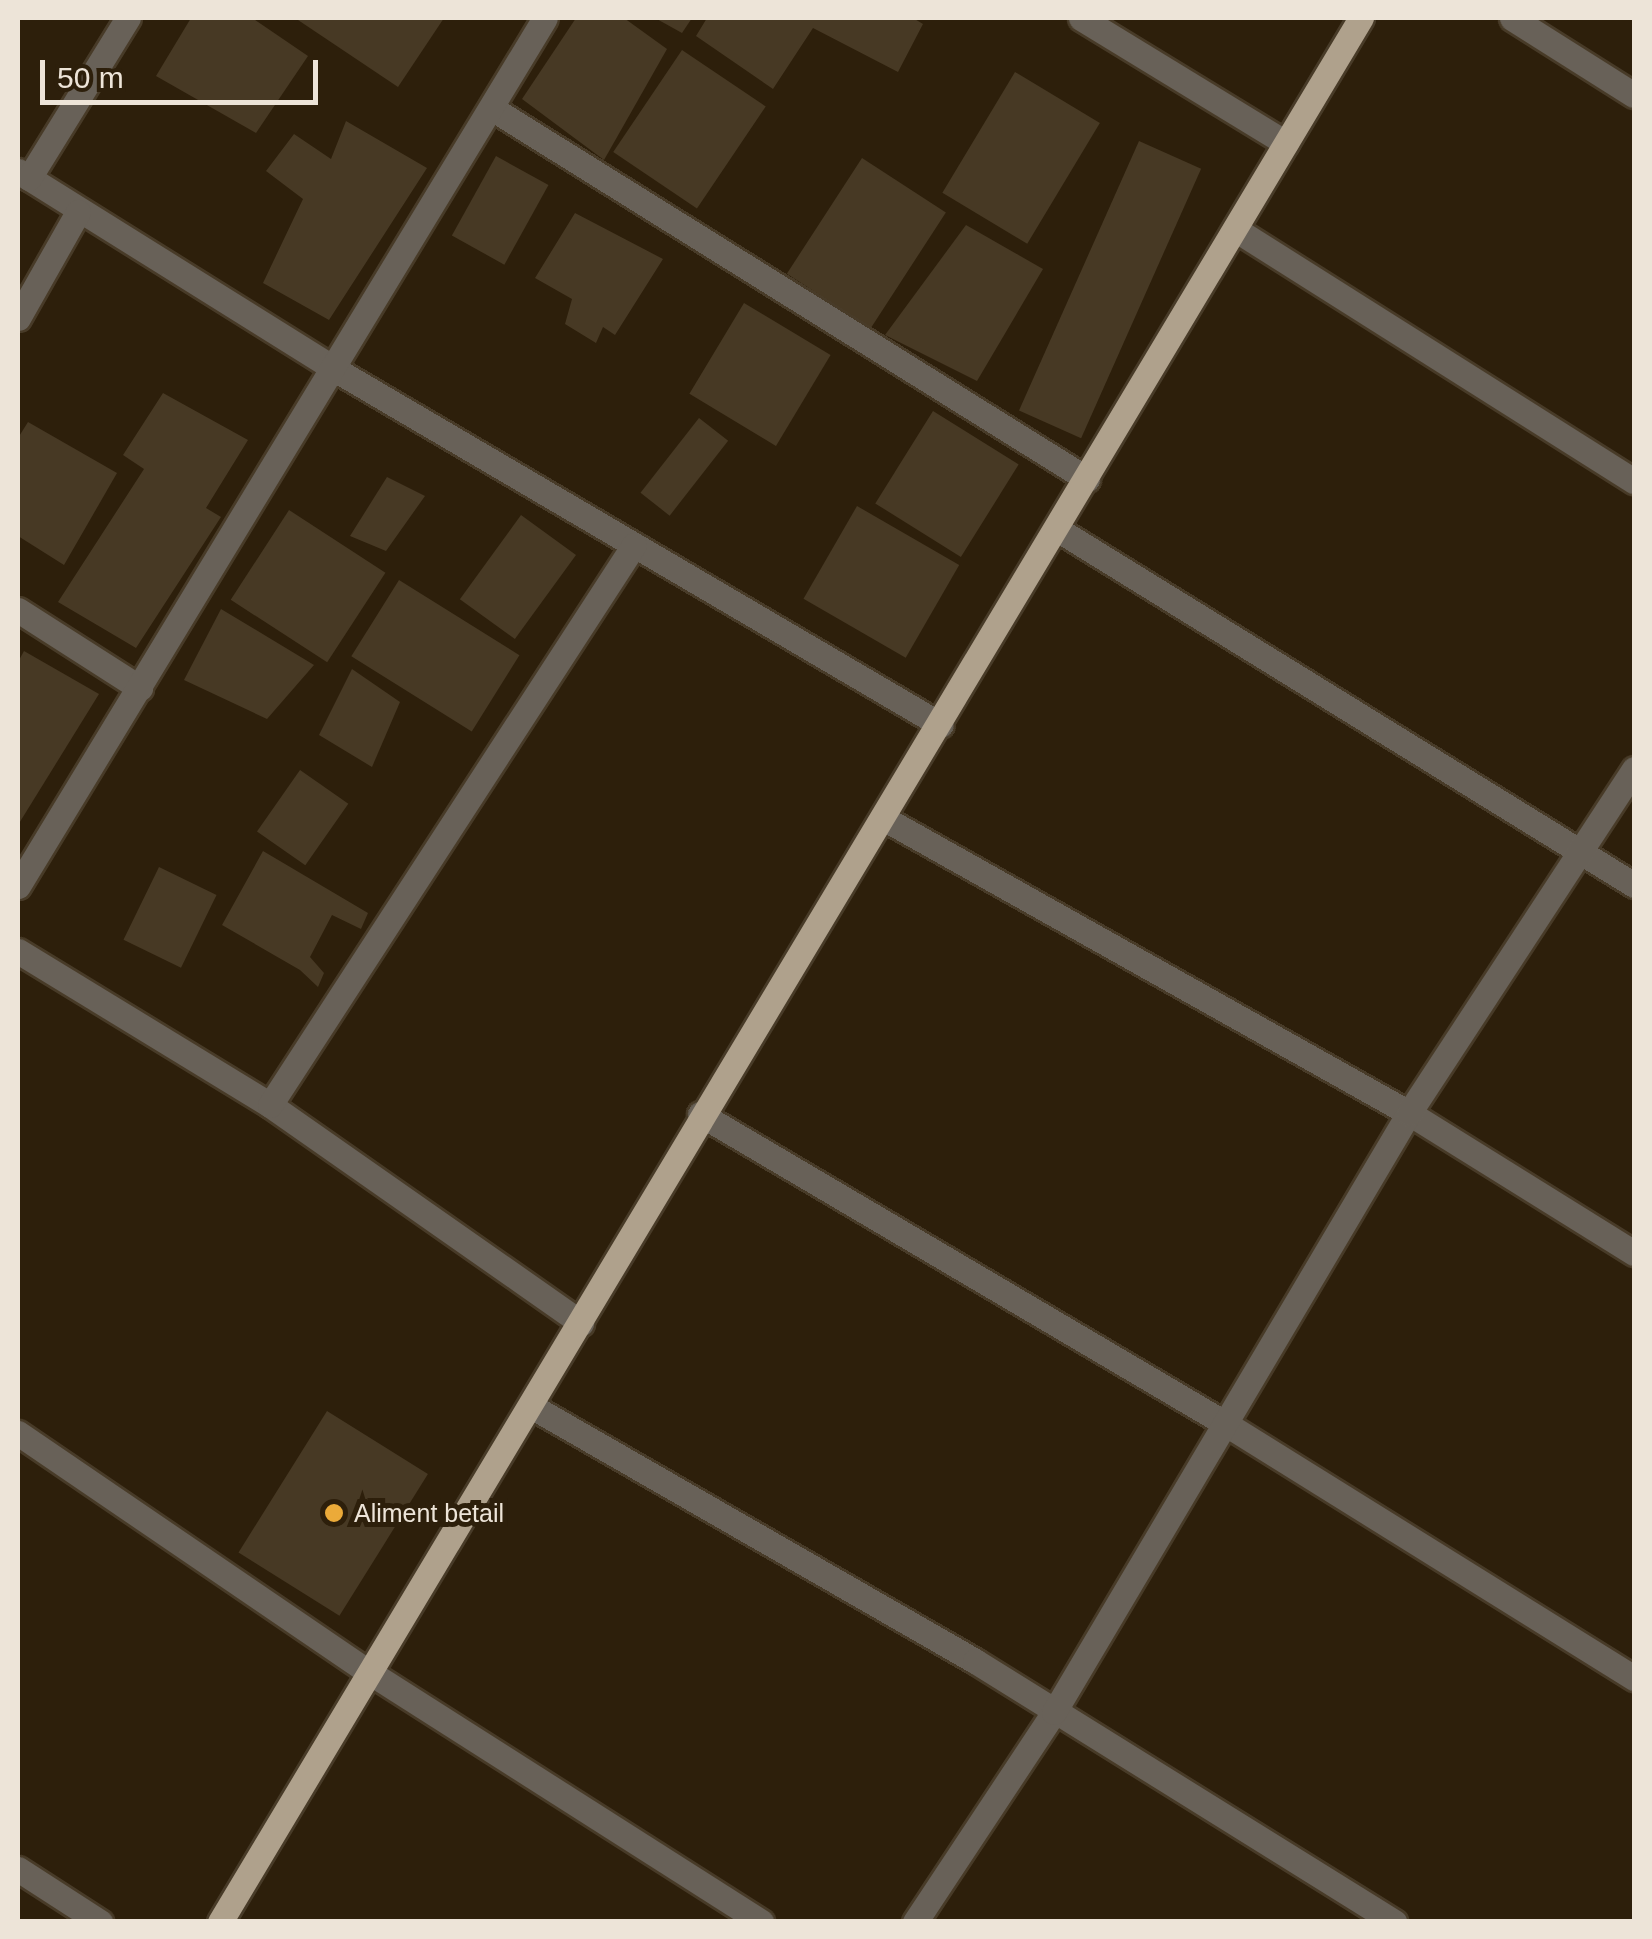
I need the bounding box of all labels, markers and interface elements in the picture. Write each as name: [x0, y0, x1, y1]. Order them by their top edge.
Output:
scale bar: [45, 40, 322, 102]
text: 50 m: [57, 61, 124, 94]
place label: Aliment betail: [354, 1498, 504, 1528]
marker: Aliment betail: [323, 1502, 345, 1524]

